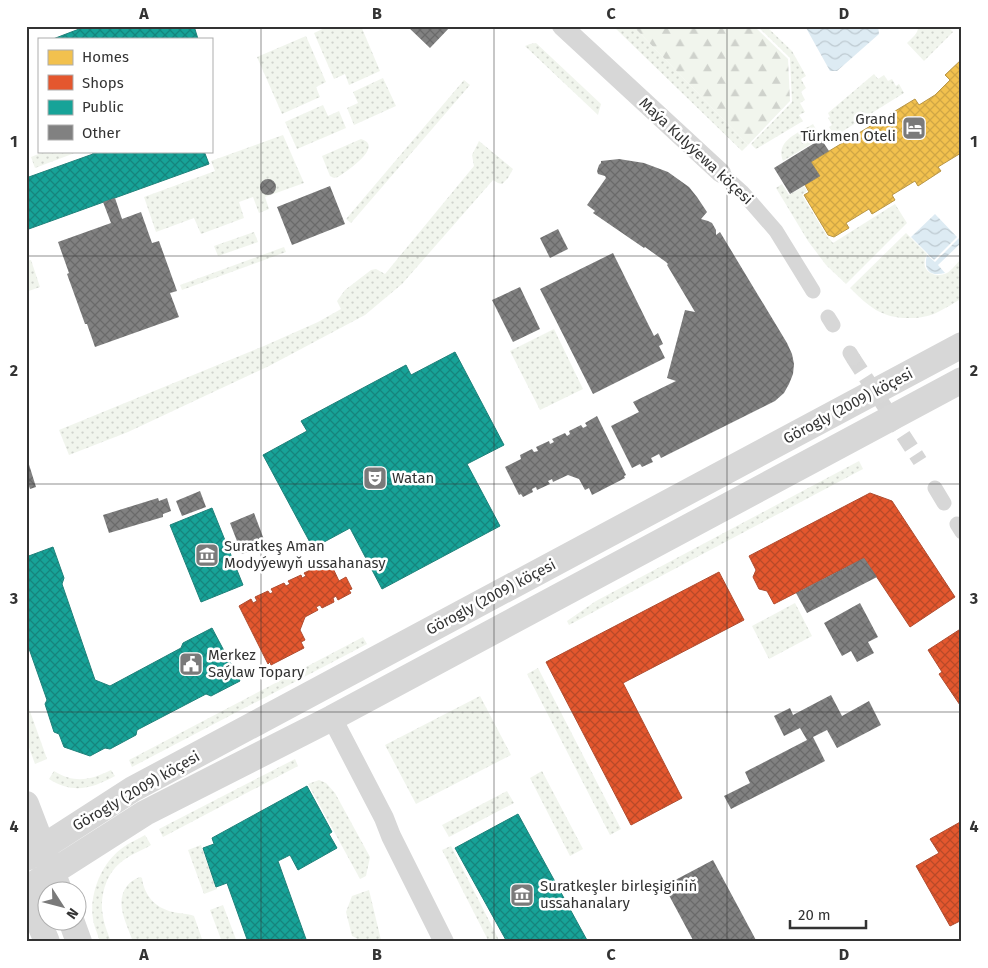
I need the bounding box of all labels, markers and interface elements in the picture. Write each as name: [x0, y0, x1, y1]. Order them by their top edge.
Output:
text: A: [138, 4, 149, 23]
text: B: [372, 4, 382, 23]
text: C: [606, 4, 616, 23]
text: D: [839, 4, 849, 23]
legend: [38, 38, 212, 152]
text: Homes: [82, 48, 129, 66]
text: Shops: [82, 74, 124, 92]
street label: Maýa Kulyýewa köçesi: [635, 94, 757, 208]
text: Public: [82, 98, 124, 116]
place label: Grand Türkmen Oteli: [800, 110, 896, 145]
hotel icon: Grand Türkmen Oteli: [901, 115, 927, 141]
text: Other: [82, 124, 121, 142]
text: 1: [10, 132, 18, 151]
text: 1: [970, 132, 978, 151]
text: 2: [10, 361, 18, 380]
text: 2: [970, 361, 978, 380]
street label: Görogly (2009) köçesi: [780, 364, 916, 448]
theatre icon: Watan: [362, 465, 388, 491]
place label: Watan: [392, 469, 434, 487]
place label: Suratkeş Aman Modyýewyň ussahanasy: [224, 537, 386, 572]
museum icon: Suratkeş Aman Modyýewyň ussahanasy: [194, 542, 220, 568]
street label: Görogly (2009) köçesi: [423, 555, 559, 639]
text: 3: [9, 589, 18, 608]
text: 3: [969, 589, 978, 608]
place label: Merkez Saýlaw Topary: [208, 646, 305, 681]
public building icon: Merkez Saýlaw Topary: [178, 651, 204, 677]
street label: Görogly (2009) köçesi: [69, 747, 203, 835]
text: 4: [9, 817, 19, 836]
text: 4: [969, 817, 979, 836]
place label: Suratkeşler birleşiginiň ussahanalary: [540, 877, 697, 912]
north arrow: [38, 880, 88, 930]
museum icon: Suratkeşler birleşiginiň ussahanalary: [509, 882, 535, 908]
scale bar: [790, 898, 867, 930]
text: N: [63, 905, 82, 922]
text: 20 m: [798, 906, 831, 924]
text: A: [138, 945, 149, 964]
text: B: [372, 945, 382, 964]
text: C: [606, 945, 616, 964]
text: D: [839, 945, 849, 964]

